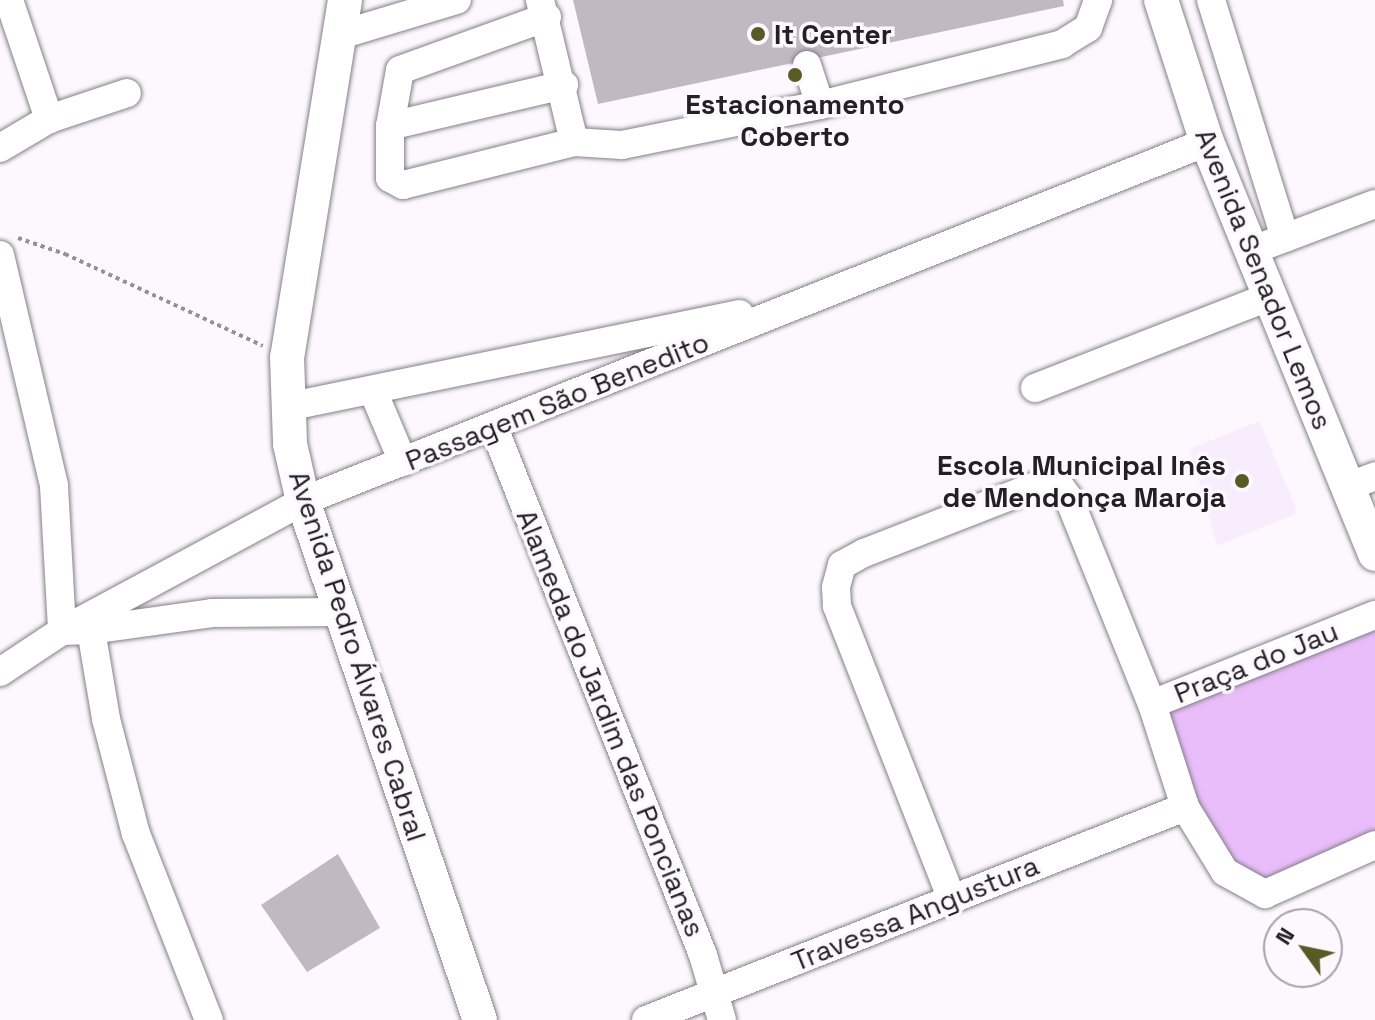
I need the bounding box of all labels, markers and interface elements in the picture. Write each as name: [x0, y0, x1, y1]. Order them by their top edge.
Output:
place label: It Center: [774, 17, 892, 51]
marker: It Center: [749, 25, 767, 43]
marker: Estacionamento Coberto: [786, 66, 804, 84]
place label: Estacionamento Coberto: [685, 87, 905, 153]
street label: Avenida Senador Lemos: [1188, 124, 1340, 434]
street label: Passagem São Benedito: [400, 325, 714, 477]
place label: Escola Municipal Inês de Mendonça Maroja: [937, 448, 1226, 514]
street label: Avenida Pedro Álvares Cabral: [282, 466, 434, 846]
marker: Escola Municipal Inês de Mendonça Maroja: [1233, 472, 1251, 490]
street label: Alameda do Jardim das Poncianas: [510, 504, 712, 942]
street label: Praça do Jau: [1169, 614, 1343, 710]
street label: Travessa Angustura: [786, 848, 1044, 978]
north arrow: [1263, 908, 1343, 988]
text: N: [1269, 922, 1300, 950]

